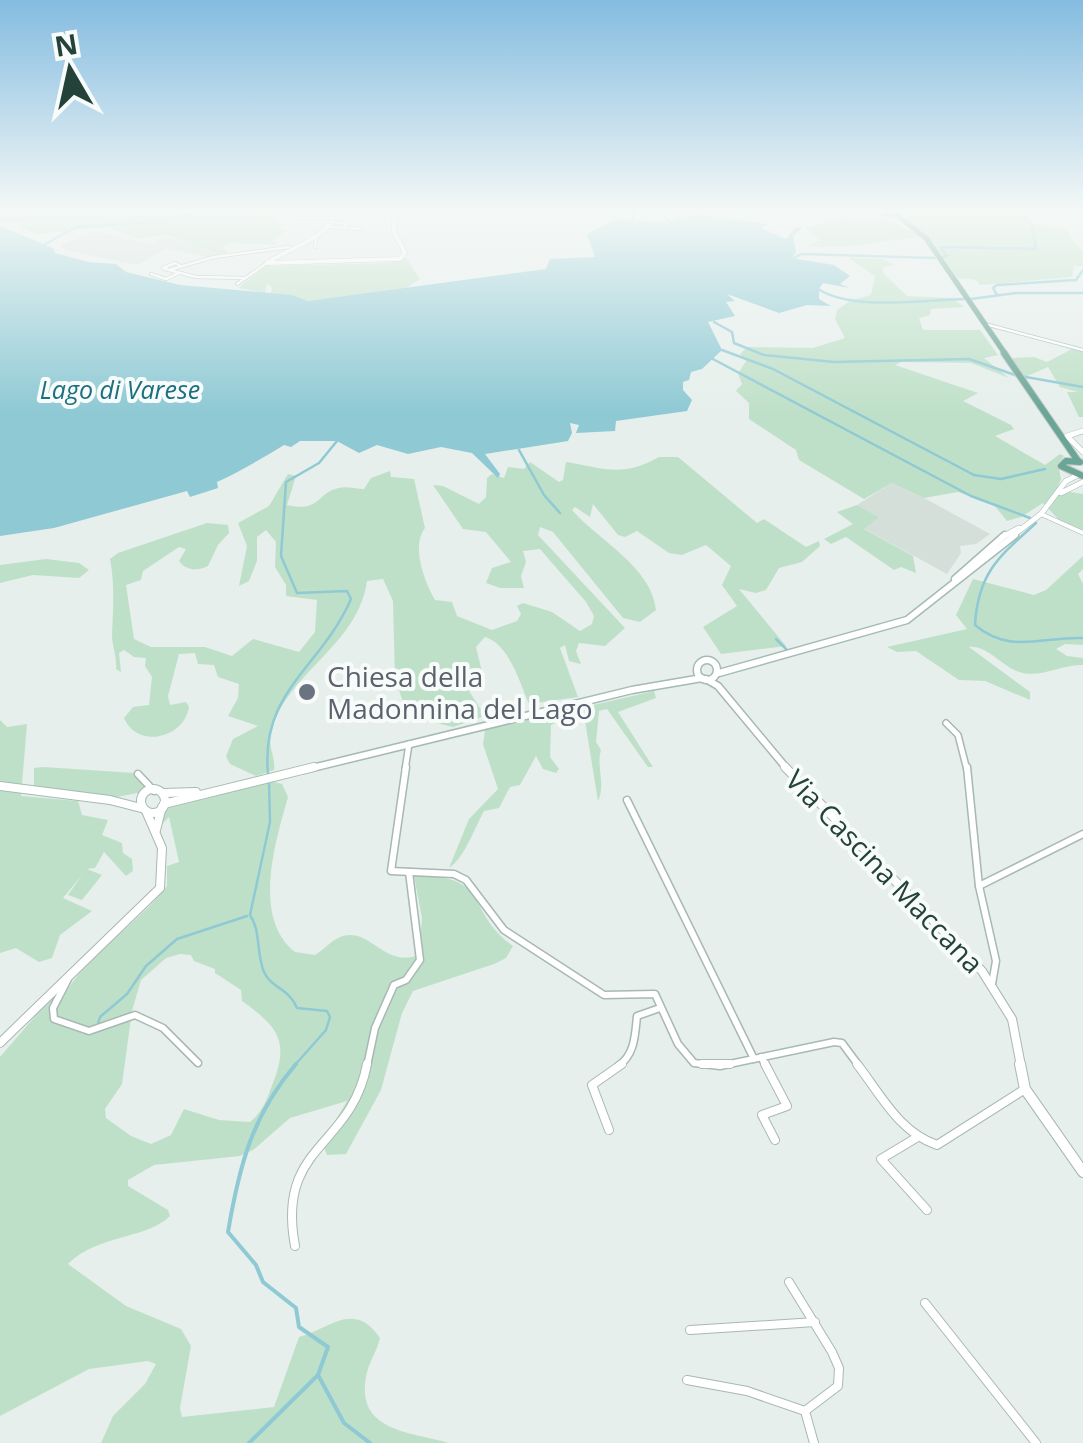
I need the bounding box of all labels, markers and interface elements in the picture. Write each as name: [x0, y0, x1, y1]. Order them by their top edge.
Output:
north arrow: [20, 20, 120, 120]
text: N: [52, 24, 80, 65]
water label: Lago di Varese: [40, 372, 200, 406]
place label: Chiesa della Madonnina del Lago: [327, 657, 593, 727]
marker: Chiesa della Madonnina del Lago: [296, 681, 318, 703]
street label: Via Cascina Maccana: [778, 761, 992, 981]

